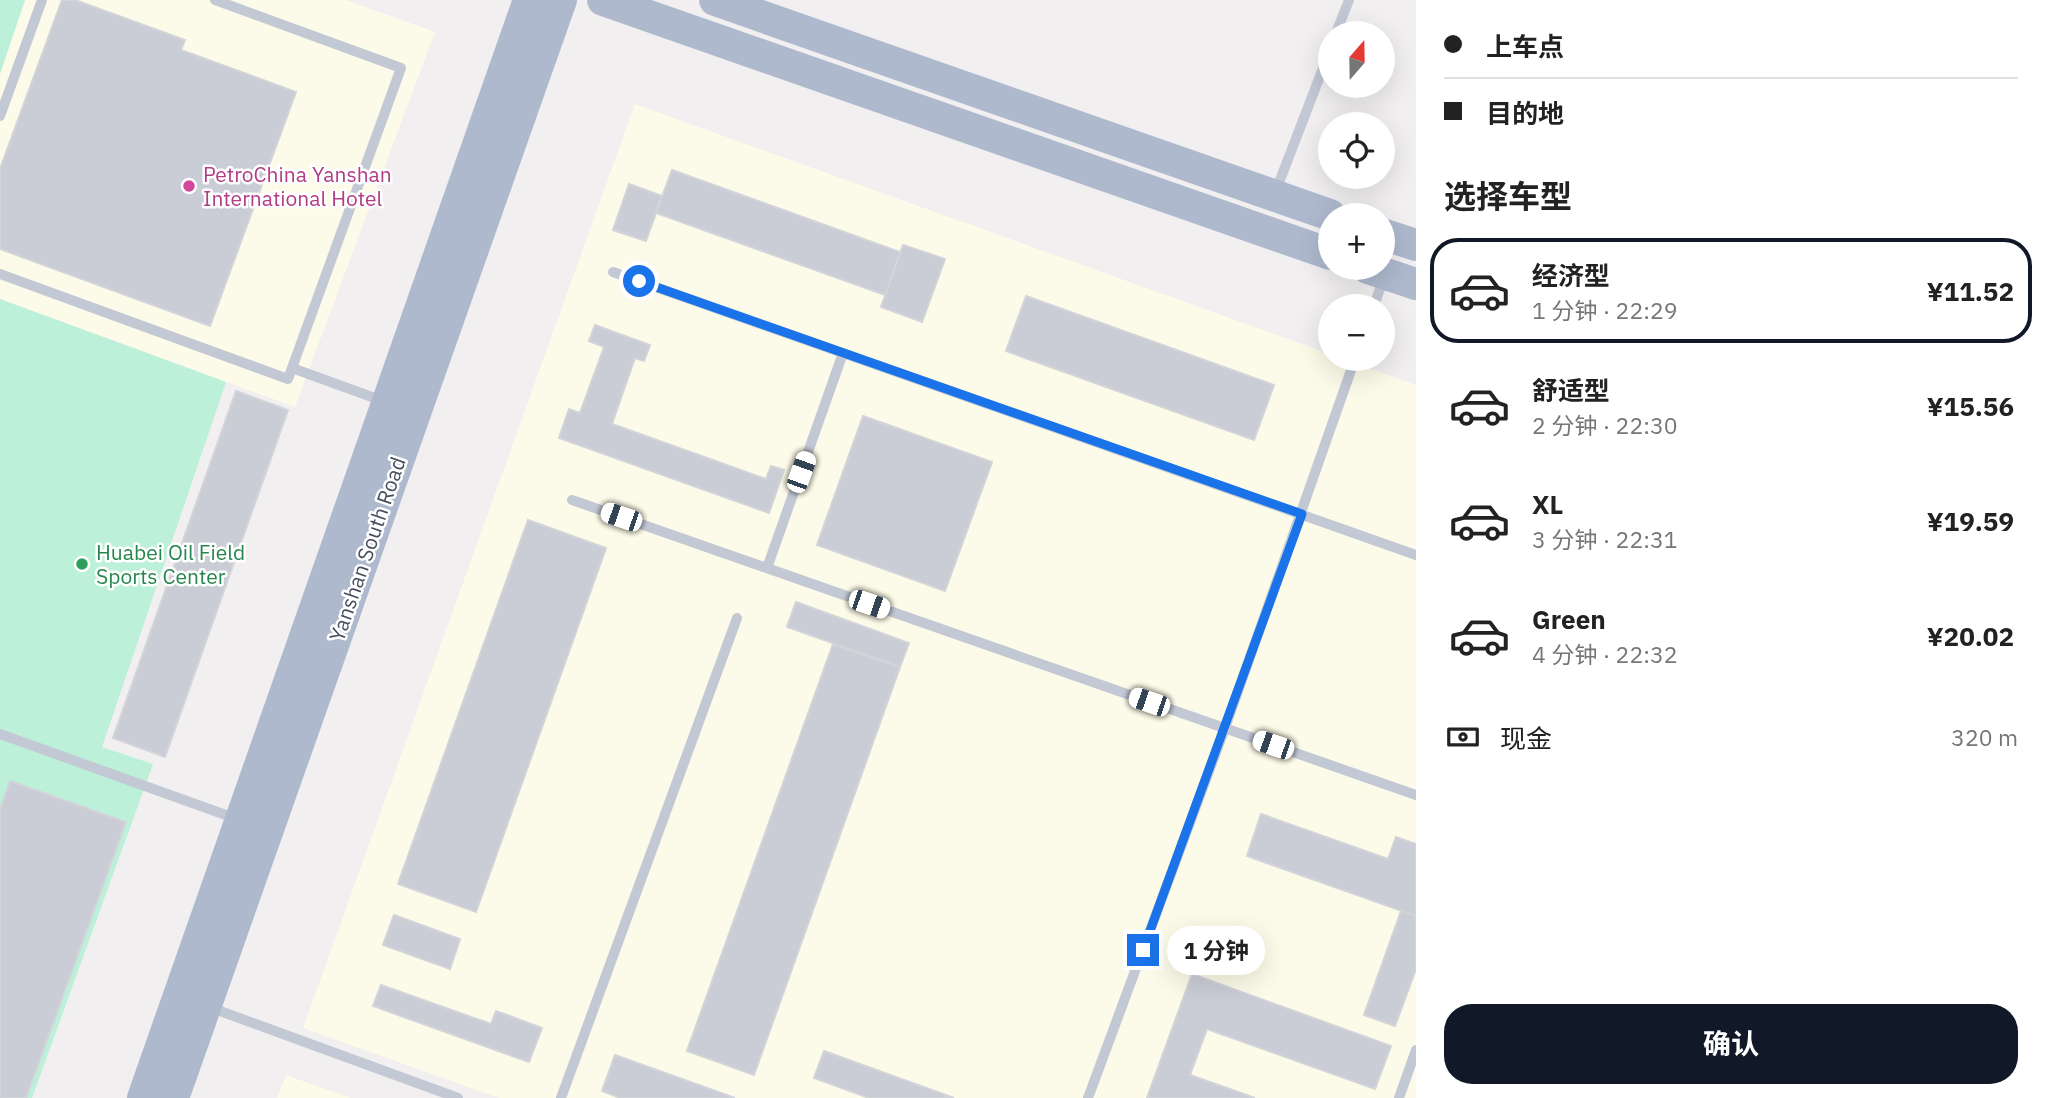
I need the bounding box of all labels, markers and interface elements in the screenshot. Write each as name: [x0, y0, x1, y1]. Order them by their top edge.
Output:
north arrow: [1318, 21, 1395, 98]
map controls: [1318, 21, 1395, 371]
text: 上车点: [1486, 29, 1564, 63]
text: 目的地: [1486, 96, 1564, 130]
button: locate: [1318, 112, 1395, 189]
place label: PetroChina Yanshan International Hotel: [203, 160, 392, 212]
text: 选择车型: [1444, 175, 1572, 217]
marker: PetroChina Yanshan International Hotel: [181, 178, 197, 194]
button: +: [1318, 203, 1395, 280]
text: 经济型: [1532, 258, 1610, 292]
icon: car: [1448, 259, 1511, 322]
route start: [623, 265, 655, 297]
text: ¥11.52: [1927, 274, 2014, 308]
button: −: [1318, 294, 1395, 371]
text: 1 分钟 · 22:29: [1532, 295, 1678, 325]
text: 舒适型: [1532, 373, 1610, 407]
icon: car: [1448, 374, 1511, 437]
text: ¥15.56: [1927, 389, 2014, 423]
text: 2 分钟 · 22:30: [1532, 410, 1678, 440]
car: [784, 449, 819, 495]
street label: Yanshan South Road: [322, 453, 412, 645]
text: XL: [1532, 487, 1563, 521]
icon: car: [1448, 489, 1511, 552]
car: [598, 500, 645, 534]
text: ¥19.59: [1927, 504, 2014, 538]
text: 3 分钟 · 22:31: [1532, 524, 1678, 554]
place label: Huabei Oil Field Sports Center: [96, 538, 245, 590]
marker: Huabei Oil Field Sports Center: [74, 556, 90, 572]
car: [846, 587, 893, 621]
text: Green: [1532, 602, 1606, 636]
icon: car: [1448, 604, 1511, 667]
text: ¥20.02: [1927, 619, 2014, 653]
text: 4 分钟 · 22:32: [1532, 639, 1678, 669]
car: [1126, 685, 1173, 719]
icon: cash: [1444, 718, 1482, 756]
text: 现金: [1500, 721, 1552, 755]
text: 320 m: [1951, 722, 2018, 752]
car: [1250, 728, 1297, 762]
callout: 1 分钟: [1168, 926, 1266, 974]
route end: [1127, 934, 1159, 966]
text: 1 分钟: [1183, 935, 1249, 965]
button: 确认: [1444, 1004, 2018, 1084]

